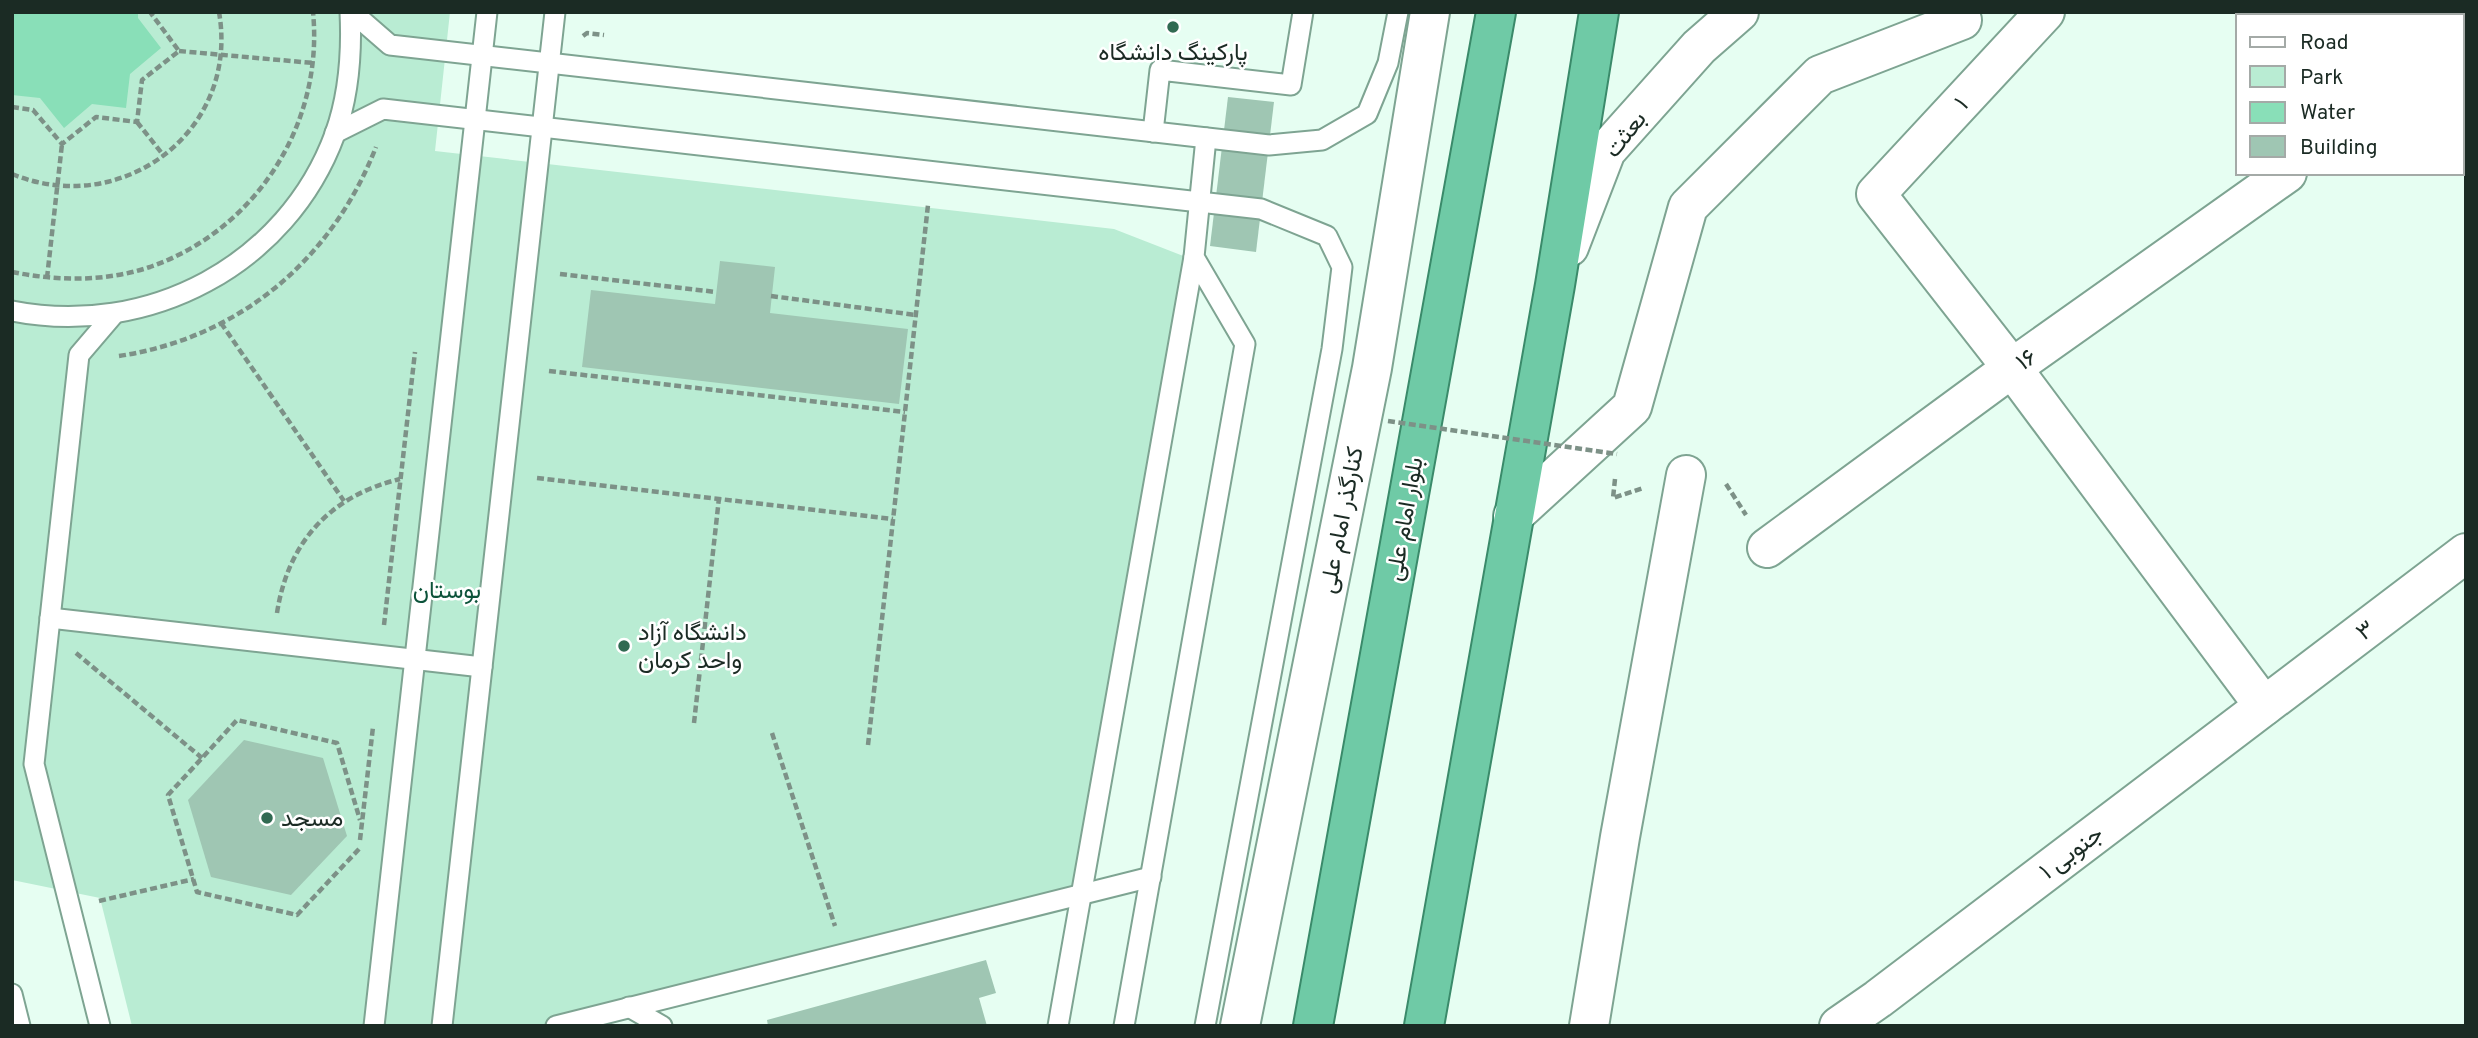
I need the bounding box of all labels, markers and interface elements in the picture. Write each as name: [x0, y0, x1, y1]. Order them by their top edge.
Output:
legend: [2236, 14, 2464, 175]
marker: پارکینگ دانشگاه: [1165, 19, 1181, 35]
text: Road: [2300, 30, 2349, 57]
place label: پارکینگ دانشگاه: [1098, 39, 1248, 69]
text: Park: [2300, 65, 2343, 92]
street label: ۱: [1949, 92, 1976, 117]
text: Water: [2300, 100, 2355, 127]
street label: بعثت: [1599, 106, 1654, 165]
text: Building: [2300, 135, 2378, 162]
street label: ۱۶: [2011, 343, 2043, 378]
street label: کنارگذر امام علی: [1314, 445, 1372, 596]
street label: بلوار امام علی: [1380, 455, 1432, 584]
park label: بوستان: [413, 577, 481, 607]
street label: ۳: [2351, 615, 2382, 648]
place label: دانشگاه آزاد واحد کرمان: [638, 619, 747, 677]
marker: دانشگاه آزاد واحد کرمان: [616, 638, 632, 654]
place label: مسجد: [281, 805, 343, 835]
marker: مسجد: [259, 810, 275, 826]
street label: ۱ جنوبی: [2034, 820, 2110, 887]

